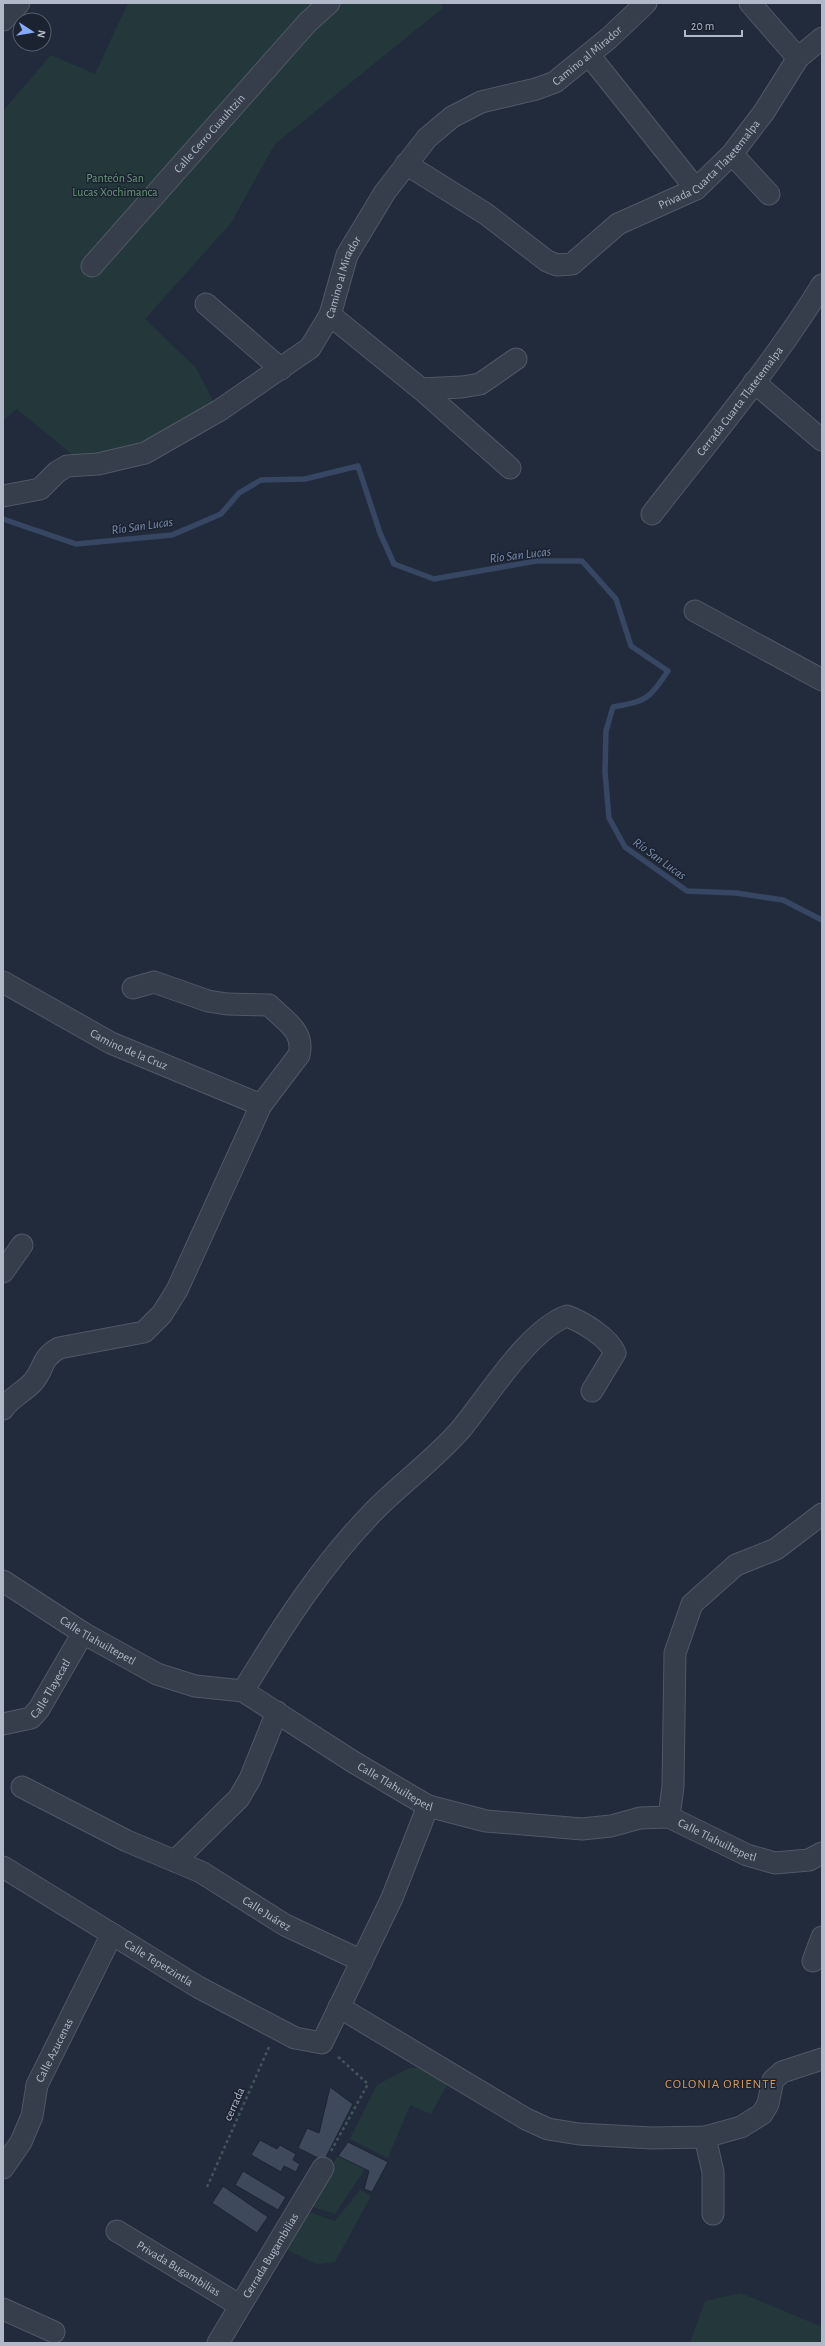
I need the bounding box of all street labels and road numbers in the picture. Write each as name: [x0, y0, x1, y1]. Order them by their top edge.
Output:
street label: Camino al Mirador: [550, 23, 624, 88]
street label: Calle Cerro Cuauhtzin: [171, 92, 247, 175]
street label: Privada Cuarta Tlatetemalpa: [656, 117, 762, 211]
street label: Camino al Mirador: [323, 234, 363, 321]
street label: Cerrada Cuarta Tlatetemalpa: [694, 344, 785, 458]
street label: Camino de la Cruz: [88, 1027, 169, 1072]
street label: Calle Tlahuiltepetl: [58, 1614, 138, 1667]
street label: Calle Tlayecatl: [28, 1657, 73, 1721]
street label: Calle Tlahuiltepetl: [355, 1760, 434, 1813]
street label: Calle Tlahuiltepetl: [676, 1816, 758, 1863]
street label: Calle Juárez: [240, 1894, 293, 1933]
street label: Calle Tepetzintla: [123, 1937, 196, 1989]
street label: Calle Azucenas: [33, 2016, 75, 2084]
street label: cerrada: [221, 2085, 247, 2122]
street label: Cerrada Bugambilias: [240, 2211, 301, 2300]
street label: Privada Bugambilias: [135, 2238, 222, 2298]

